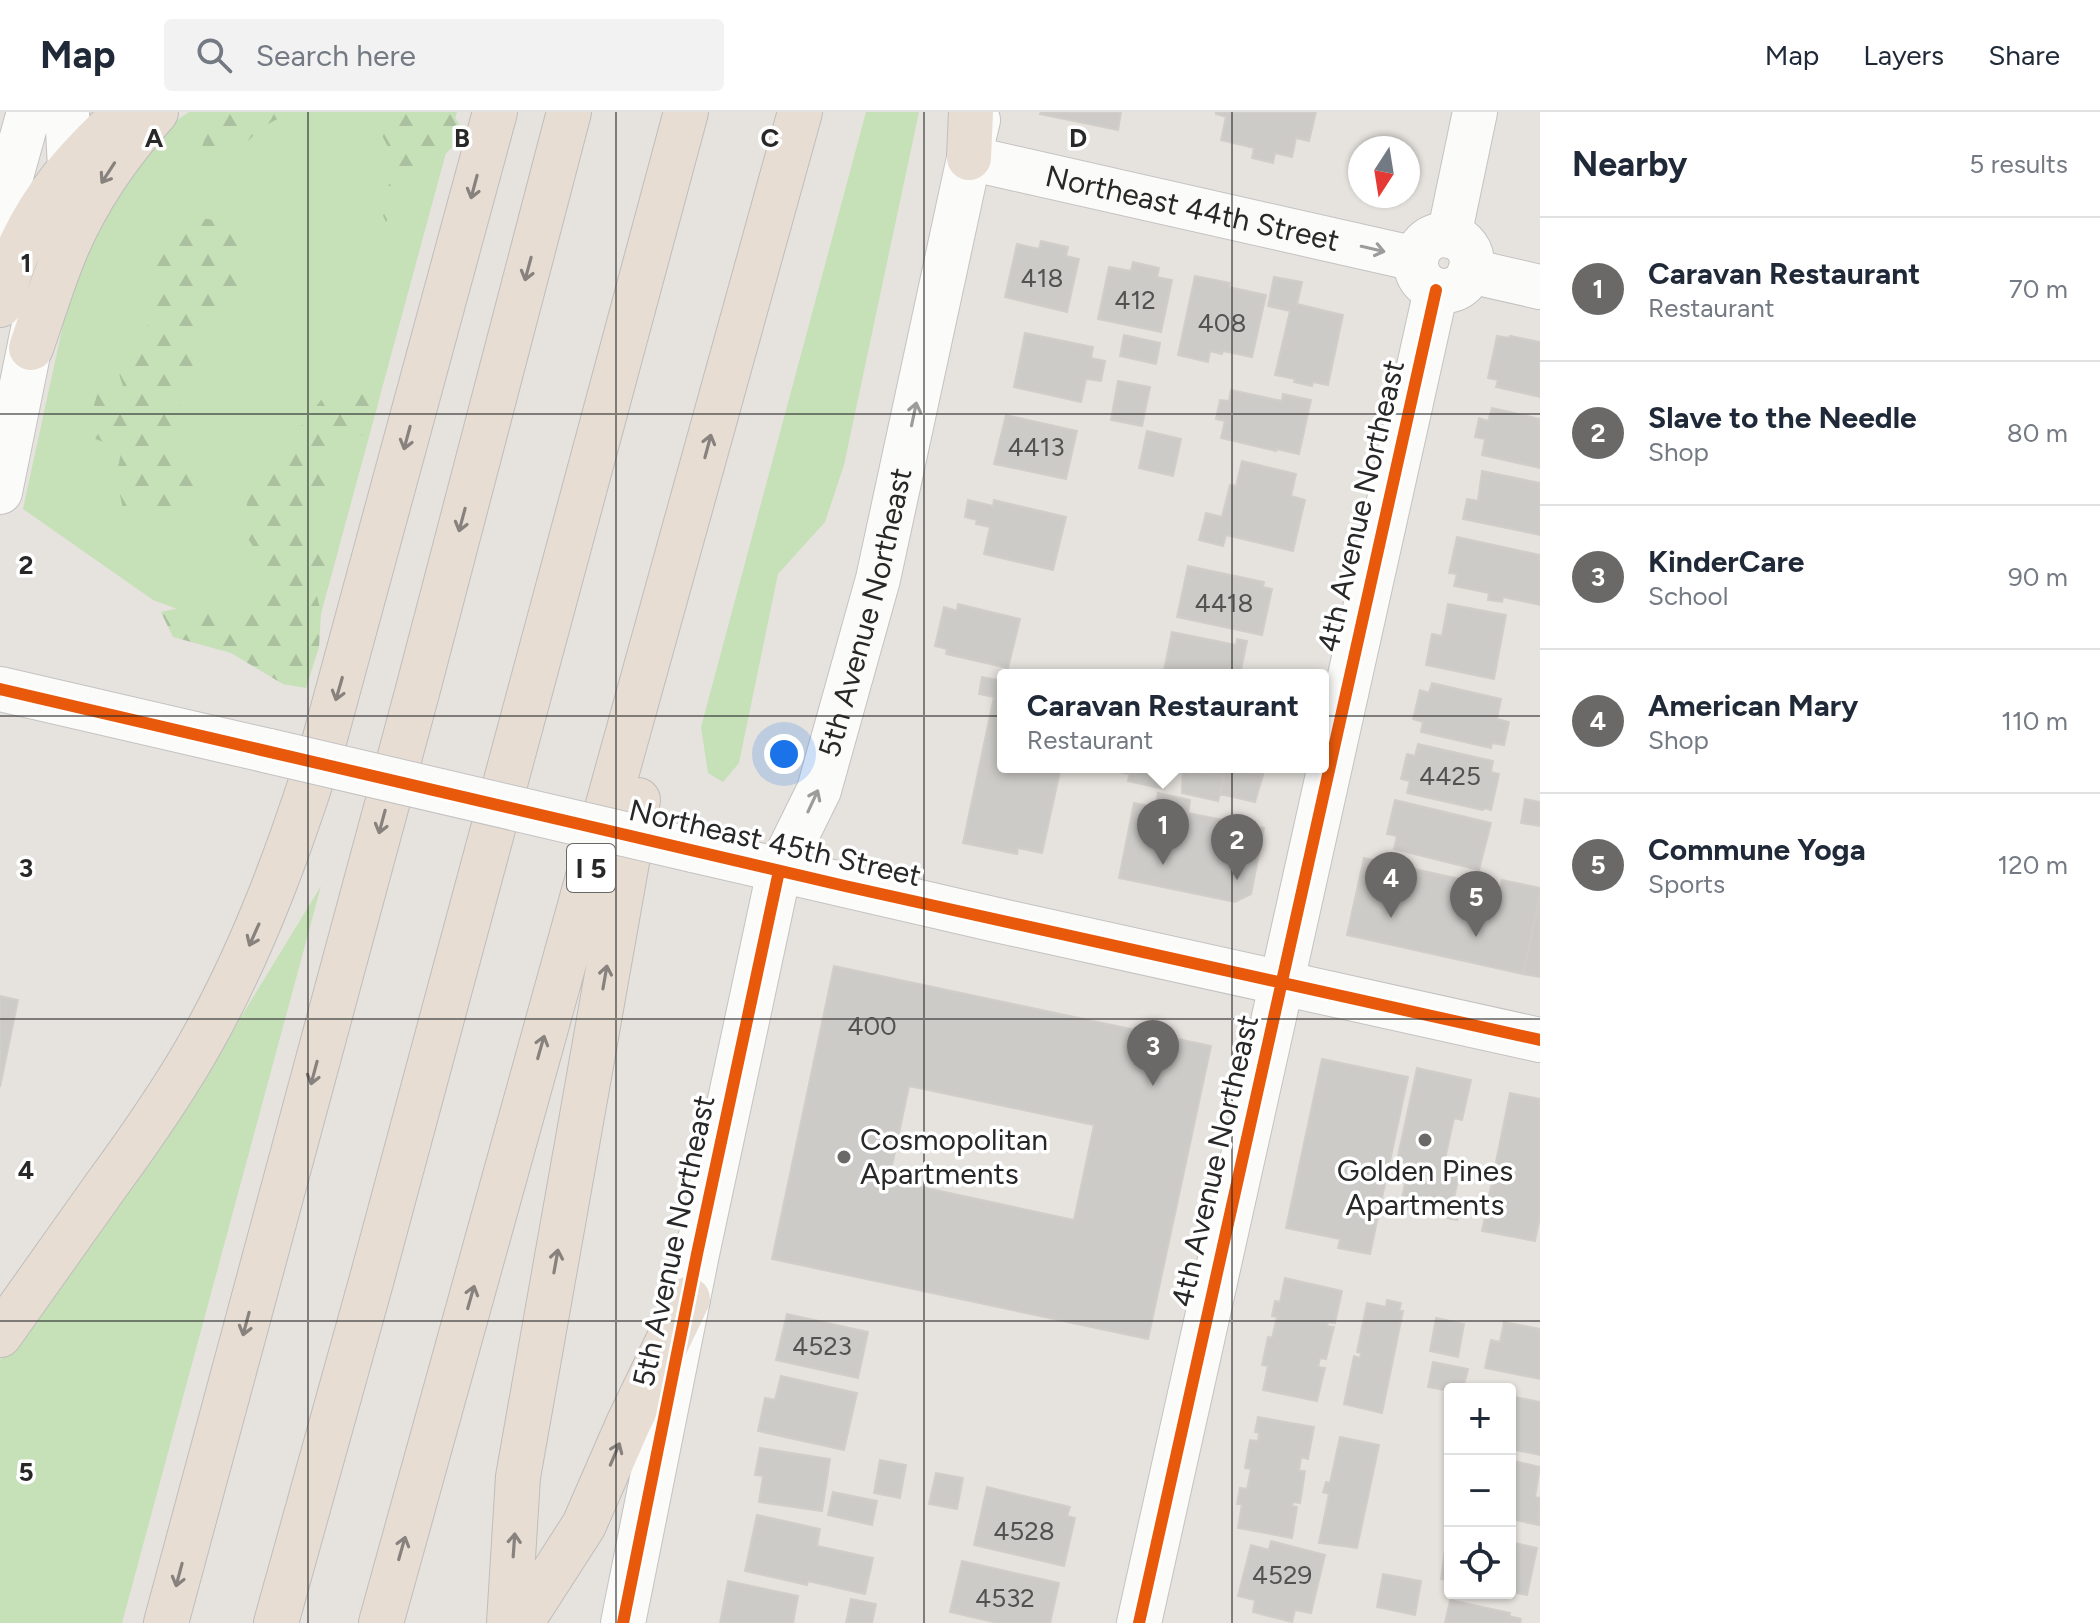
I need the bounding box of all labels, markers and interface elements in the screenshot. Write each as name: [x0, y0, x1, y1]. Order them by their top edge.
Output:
search box: [164, 19, 724, 91]
text: Map: [40, 32, 116, 78]
icon: search: [192, 33, 236, 77]
text: Search here: [256, 37, 416, 74]
text: Map: [1765, 38, 1819, 72]
text: Layers: [1863, 38, 1944, 72]
text: Share: [1988, 38, 2060, 72]
text: A: [145, 122, 164, 154]
text: B: [454, 122, 470, 154]
text: C: [761, 122, 780, 154]
text: D: [1069, 122, 1087, 154]
north arrow: [1348, 136, 1420, 208]
text: Nearby: [1572, 144, 1687, 185]
text: 5 results: [1969, 148, 2068, 180]
street label: Northeast 44th Street: [1042, 157, 1343, 259]
one-way arrow: [100, 162, 117, 184]
one-way arrow: [466, 174, 481, 200]
one-way arrow: [1360, 242, 1386, 257]
text: 1: [21, 247, 31, 279]
one-way arrow: [520, 255, 535, 281]
text: Caravan Restaurant: [1648, 255, 1920, 292]
house number: 418: [1021, 262, 1063, 294]
text: 1: [1593, 273, 1603, 305]
text: 70 m: [2009, 273, 2068, 305]
house number: 412: [1114, 284, 1156, 316]
text: Restaurant: [1648, 292, 1775, 324]
house number: 408: [1198, 307, 1246, 339]
street label: 4th Avenue Northeast: [1309, 356, 1412, 656]
text: Slave to the Needle: [1648, 399, 1917, 436]
one-way arrow: [907, 402, 922, 427]
text: 2: [1590, 417, 1606, 449]
text: 80 m: [2007, 417, 2068, 449]
one-way arrow: [399, 425, 414, 451]
house number: 4413: [1007, 431, 1065, 463]
one-way arrow: [702, 433, 717, 459]
text: Shop: [1648, 436, 1709, 468]
street label: 5th Avenue Northeast: [810, 464, 920, 761]
one-way arrow: [454, 507, 469, 533]
text: KinderCare: [1648, 543, 1804, 580]
text: 2: [18, 549, 34, 581]
text: 3: [1591, 561, 1605, 593]
text: 90 m: [2008, 561, 2068, 593]
text: School: [1648, 580, 1728, 612]
house number: 4418: [1195, 587, 1254, 619]
popup: [997, 669, 1329, 773]
one-way arrow: [331, 676, 346, 702]
text: Caravan Restaurant: [1027, 687, 1299, 724]
text: American Mary: [1648, 687, 1858, 724]
text: 4: [1590, 705, 1606, 737]
text: 110 m: [2001, 705, 2068, 737]
text: Restaurant: [1027, 724, 1153, 756]
text: Shop: [1648, 724, 1709, 756]
your location: [764, 734, 804, 774]
house number: 4425: [1419, 760, 1481, 792]
one-way arrow: [806, 789, 821, 813]
street label: Northeast 45th Street: [625, 791, 925, 894]
pin: 1: [1137, 799, 1189, 865]
one-way arrow: [373, 809, 388, 835]
pin: 2: [1211, 814, 1263, 880]
text: Commune Yoga: [1648, 831, 1866, 868]
road number: I 5: [567, 844, 615, 892]
text: 5: [1590, 849, 1606, 881]
text: 120 m: [1998, 849, 2068, 881]
text: 3: [19, 852, 33, 884]
pin: 4: [1365, 852, 1417, 918]
text: Sports: [1648, 868, 1725, 900]
pin: 5: [1450, 871, 1502, 937]
one-way arrow: [246, 923, 261, 947]
one-way arrow: [599, 965, 614, 990]
house number: 400: [847, 1010, 897, 1042]
street label: 4th Avenue Northeast: [1163, 1011, 1266, 1311]
pin: 3: [1127, 1020, 1179, 1086]
one-way arrow: [534, 1034, 549, 1060]
one-way arrow: [306, 1060, 321, 1086]
street label: 5th Avenue Northeast: [624, 1092, 723, 1390]
place label: Cosmopolitan Apartments: [860, 1121, 1048, 1192]
marker: Golden Pines Apartments: [1416, 1131, 1434, 1149]
marker: Cosmopolitan Apartments: [835, 1148, 853, 1166]
place label: Golden Pines Apartments: [1337, 1152, 1513, 1223]
text: 4: [18, 1154, 34, 1186]
one-way arrow: [549, 1248, 564, 1274]
one-way arrow: [465, 1285, 480, 1311]
one-way arrow: [238, 1311, 253, 1337]
house number: 4523: [792, 1330, 852, 1362]
map controls: [1444, 1383, 1516, 1599]
button: +: [1444, 1383, 1516, 1455]
one-way arrow: [608, 1442, 623, 1466]
button: −: [1444, 1455, 1516, 1527]
text: 5: [18, 1456, 34, 1488]
house number: 4528: [993, 1515, 1055, 1547]
button: locate: [1444, 1527, 1516, 1599]
one-way arrow: [507, 1532, 522, 1559]
one-way arrow: [395, 1535, 410, 1561]
house number: 4529: [1252, 1559, 1312, 1591]
one-way arrow: [170, 1562, 185, 1588]
house number: 4532: [975, 1582, 1035, 1614]

